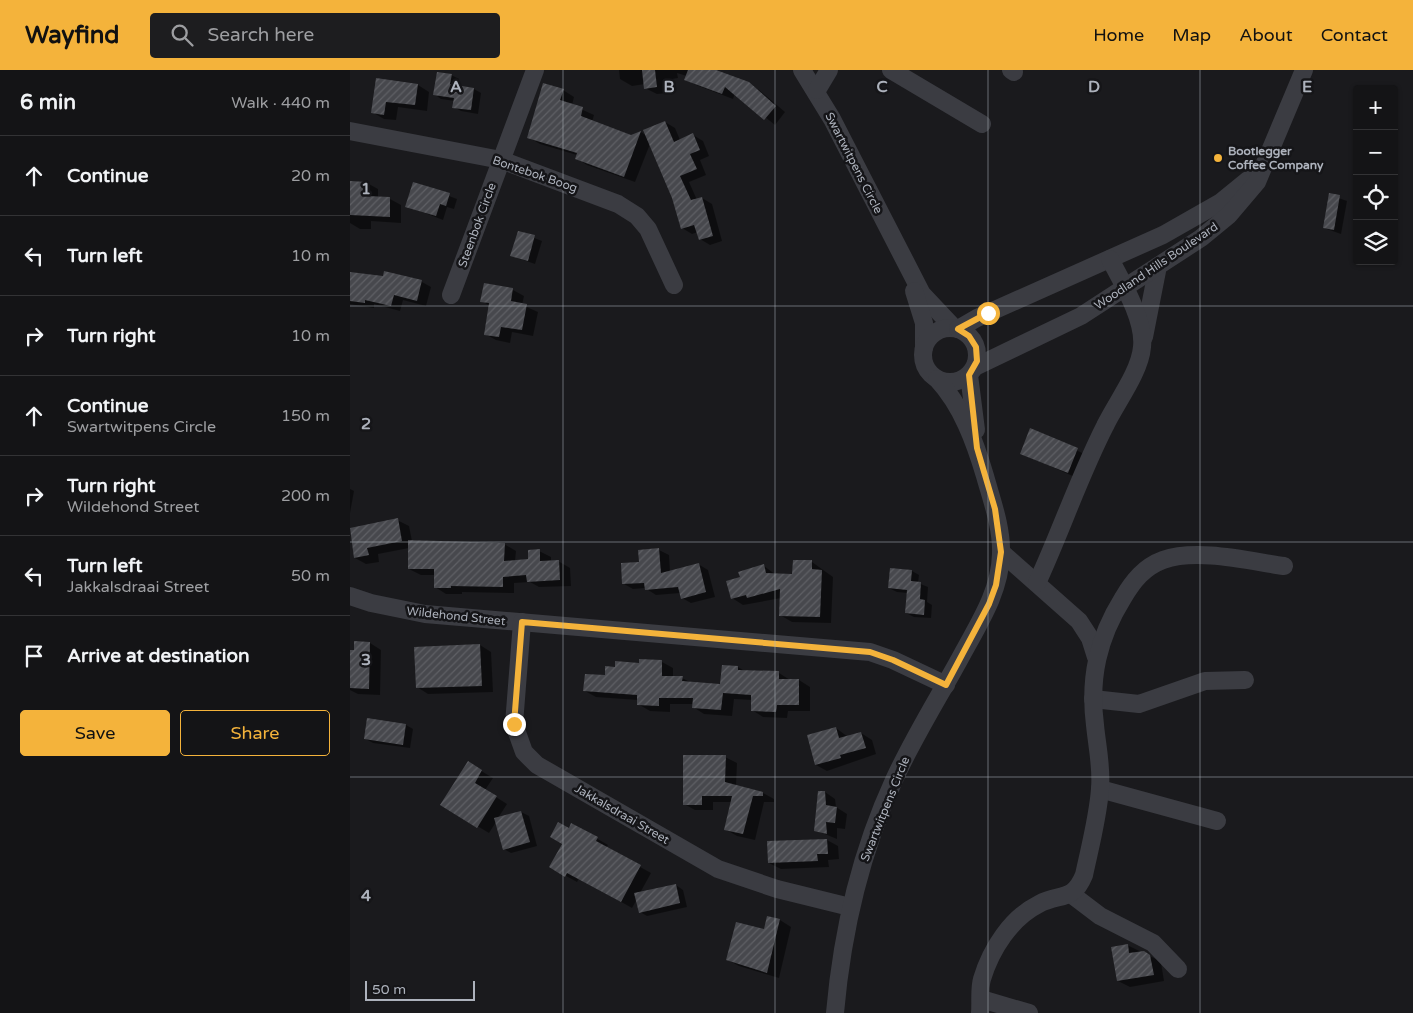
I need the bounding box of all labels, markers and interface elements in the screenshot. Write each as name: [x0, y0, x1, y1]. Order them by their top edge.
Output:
search box: [150, 13, 500, 58]
text: Wayfind: [25, 21, 120, 50]
icon: search: [168, 21, 196, 49]
text: Search here: [208, 24, 314, 46]
text: Home: [1093, 24, 1144, 46]
text: Map: [1172, 24, 1211, 46]
text: About: [1239, 24, 1293, 46]
text: Contact: [1321, 24, 1388, 46]
text: A: [450, 77, 462, 97]
text: B: [663, 77, 675, 97]
text: C: [876, 77, 888, 97]
text: D: [1088, 77, 1100, 97]
text: E: [1302, 77, 1312, 97]
map controls: [1353, 85, 1398, 265]
button: +: [1353, 85, 1398, 130]
text: 6 min: [20, 90, 76, 115]
text: Walk · 440 m: [231, 93, 330, 113]
street label: Swartwitpens Circle: [822, 110, 886, 216]
button: −: [1353, 130, 1398, 175]
place label: Bootlegger Coffee Company: [1228, 144, 1324, 173]
marker: Bootlegger Coffee Company: [1212, 152, 1224, 164]
street label: Bontebok Boog: [491, 153, 579, 195]
icon: ahead: [20, 162, 48, 190]
text: Continue: [67, 165, 149, 187]
text: 20 m: [291, 166, 330, 186]
button: locate: [1353, 175, 1398, 220]
text: 1: [361, 179, 371, 199]
street label: Steenbok Circle: [455, 181, 499, 269]
street label: Woodland Hills Boulevard: [1092, 219, 1220, 313]
button: layers: [1353, 220, 1398, 265]
icon: left: [20, 242, 48, 270]
text: Turn left: [67, 245, 143, 267]
text: 10 m: [291, 246, 330, 266]
route start: [977, 302, 1000, 325]
icon: right: [20, 322, 48, 350]
text: Turn right: [67, 325, 155, 347]
text: 10 m: [291, 326, 330, 346]
text: Continue: [67, 395, 149, 417]
icon: ahead: [20, 402, 48, 430]
text: 150 m: [281, 406, 330, 426]
text: 2: [361, 414, 371, 434]
text: Swartwitpens Circle: [67, 417, 216, 437]
text: Turn right: [67, 475, 155, 497]
icon: right: [20, 482, 48, 510]
text: 200 m: [281, 486, 330, 506]
text: Wildehond Street: [67, 497, 199, 517]
text: Turn left: [67, 555, 143, 577]
icon: left: [20, 562, 48, 590]
text: 50 m: [291, 566, 330, 586]
text: Jakkalsdraai Street: [67, 577, 209, 597]
street label: Wildehond Street: [406, 604, 506, 628]
icon: arrive: [20, 642, 48, 670]
text: Arrive at destination: [67, 645, 250, 667]
text: 3: [361, 650, 371, 670]
button: Save: [20, 710, 170, 756]
button: Share: [180, 710, 330, 756]
route end: [503, 713, 526, 736]
street label: Swartwitpens Circle: [858, 754, 913, 863]
street label: Jakkalsdraai Street: [572, 781, 672, 847]
text: 4: [361, 886, 371, 906]
scale bar: [365, 978, 475, 1001]
text: 50 m: [372, 981, 406, 998]

